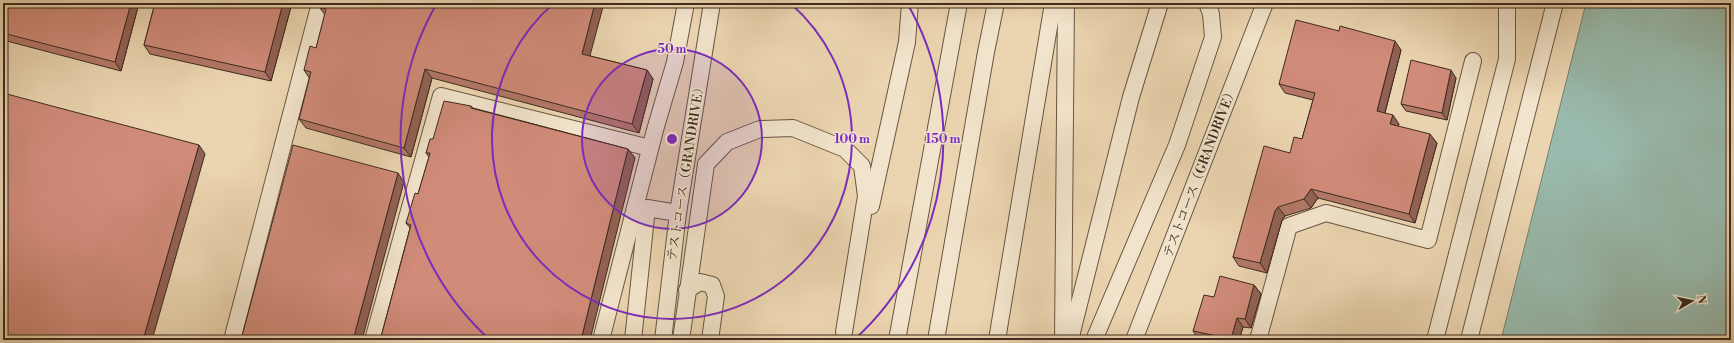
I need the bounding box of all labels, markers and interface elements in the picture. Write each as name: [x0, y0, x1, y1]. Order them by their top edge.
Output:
text: 50 m: [657, 42, 687, 57]
street label: テストコース（GRANDRIVE）: [664, 80, 708, 262]
street label: テストコース（GRANDRIVE）: [1160, 84, 1240, 260]
centre of rings: [665, 132, 679, 146]
text: 100 m: [834, 132, 870, 147]
text: 150 m: [926, 132, 960, 147]
north arrow: [1672, 281, 1712, 321]
text: N: [1693, 294, 1709, 305]

